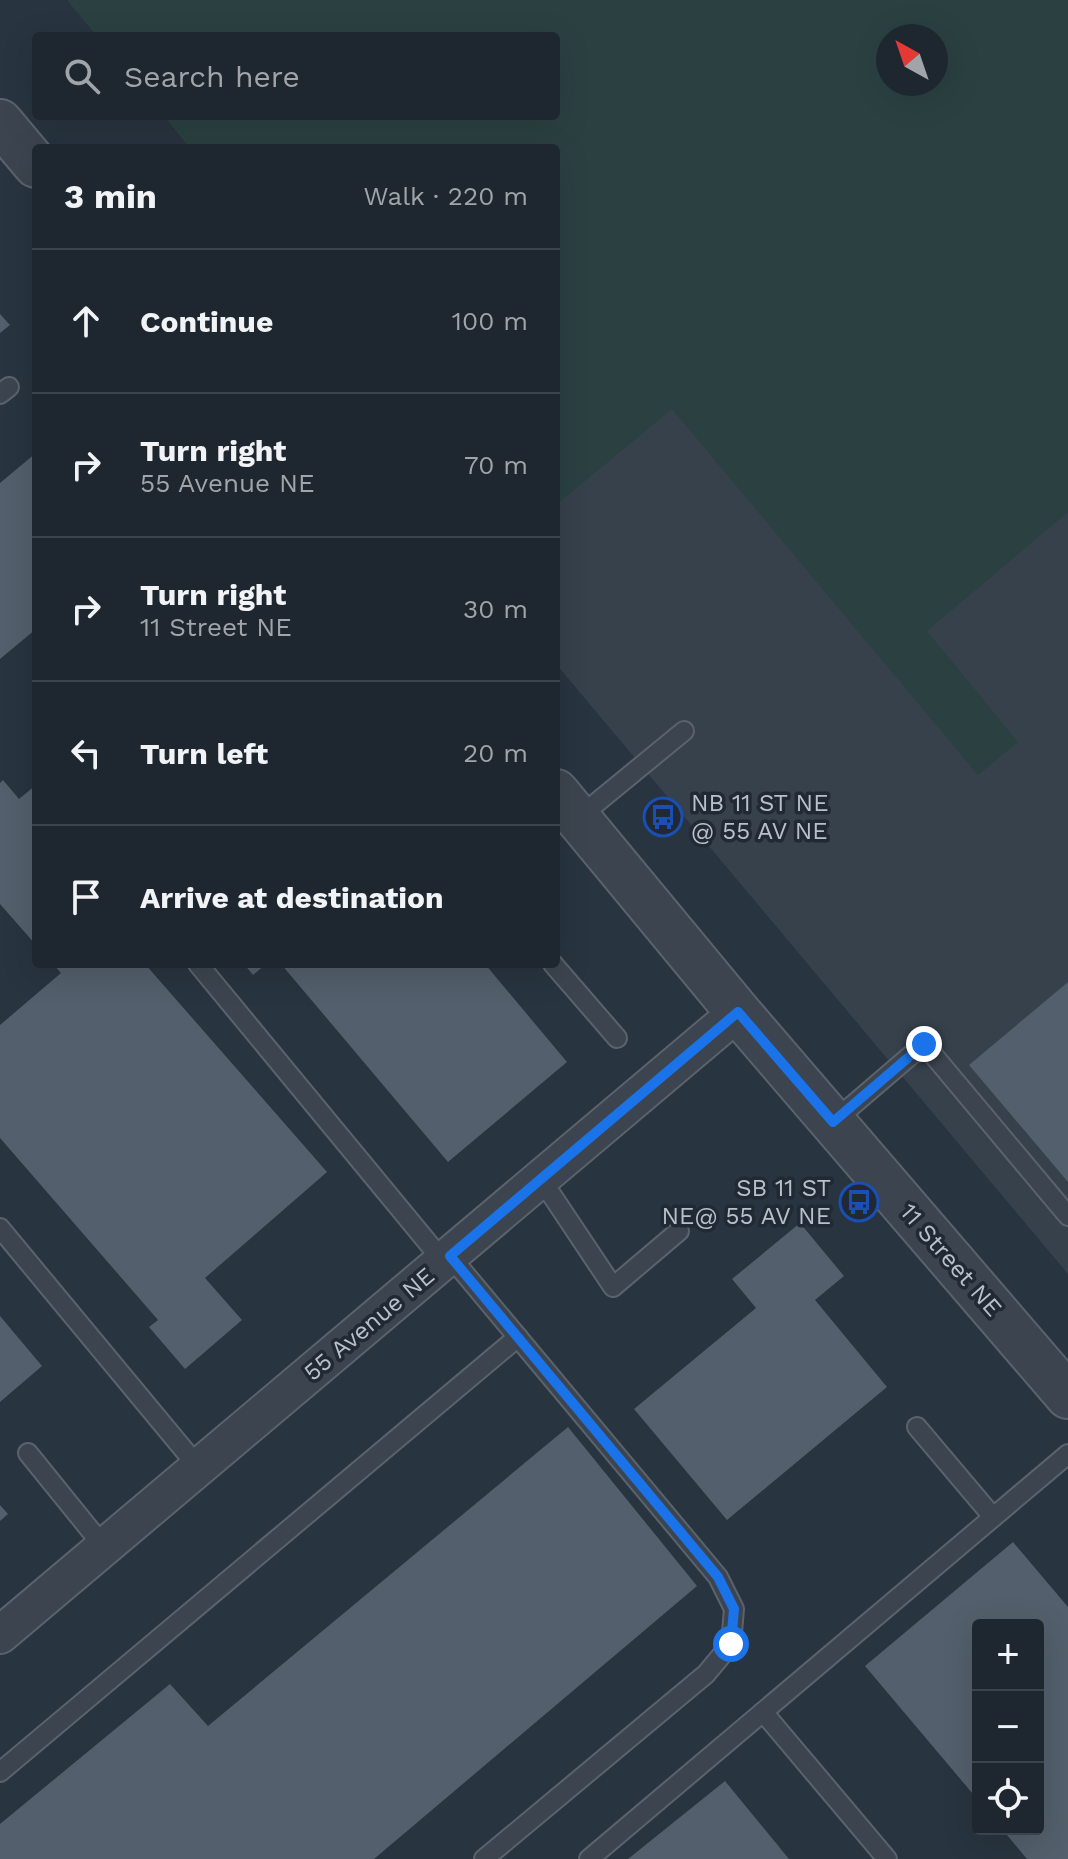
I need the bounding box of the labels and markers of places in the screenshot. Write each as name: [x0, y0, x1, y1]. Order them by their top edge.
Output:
place label: NB 11 ST NE @ 55 AV NE: [691, 789, 829, 845]
bus stop icon: NB 11 ST NE @ 55 AV NE: [642, 796, 684, 838]
place label: SB 11 ST NE@ 55 AV NE: [661, 1174, 831, 1230]
bus stop icon: SB 11 ST NE@ 55 AV NE: [838, 1181, 880, 1223]

